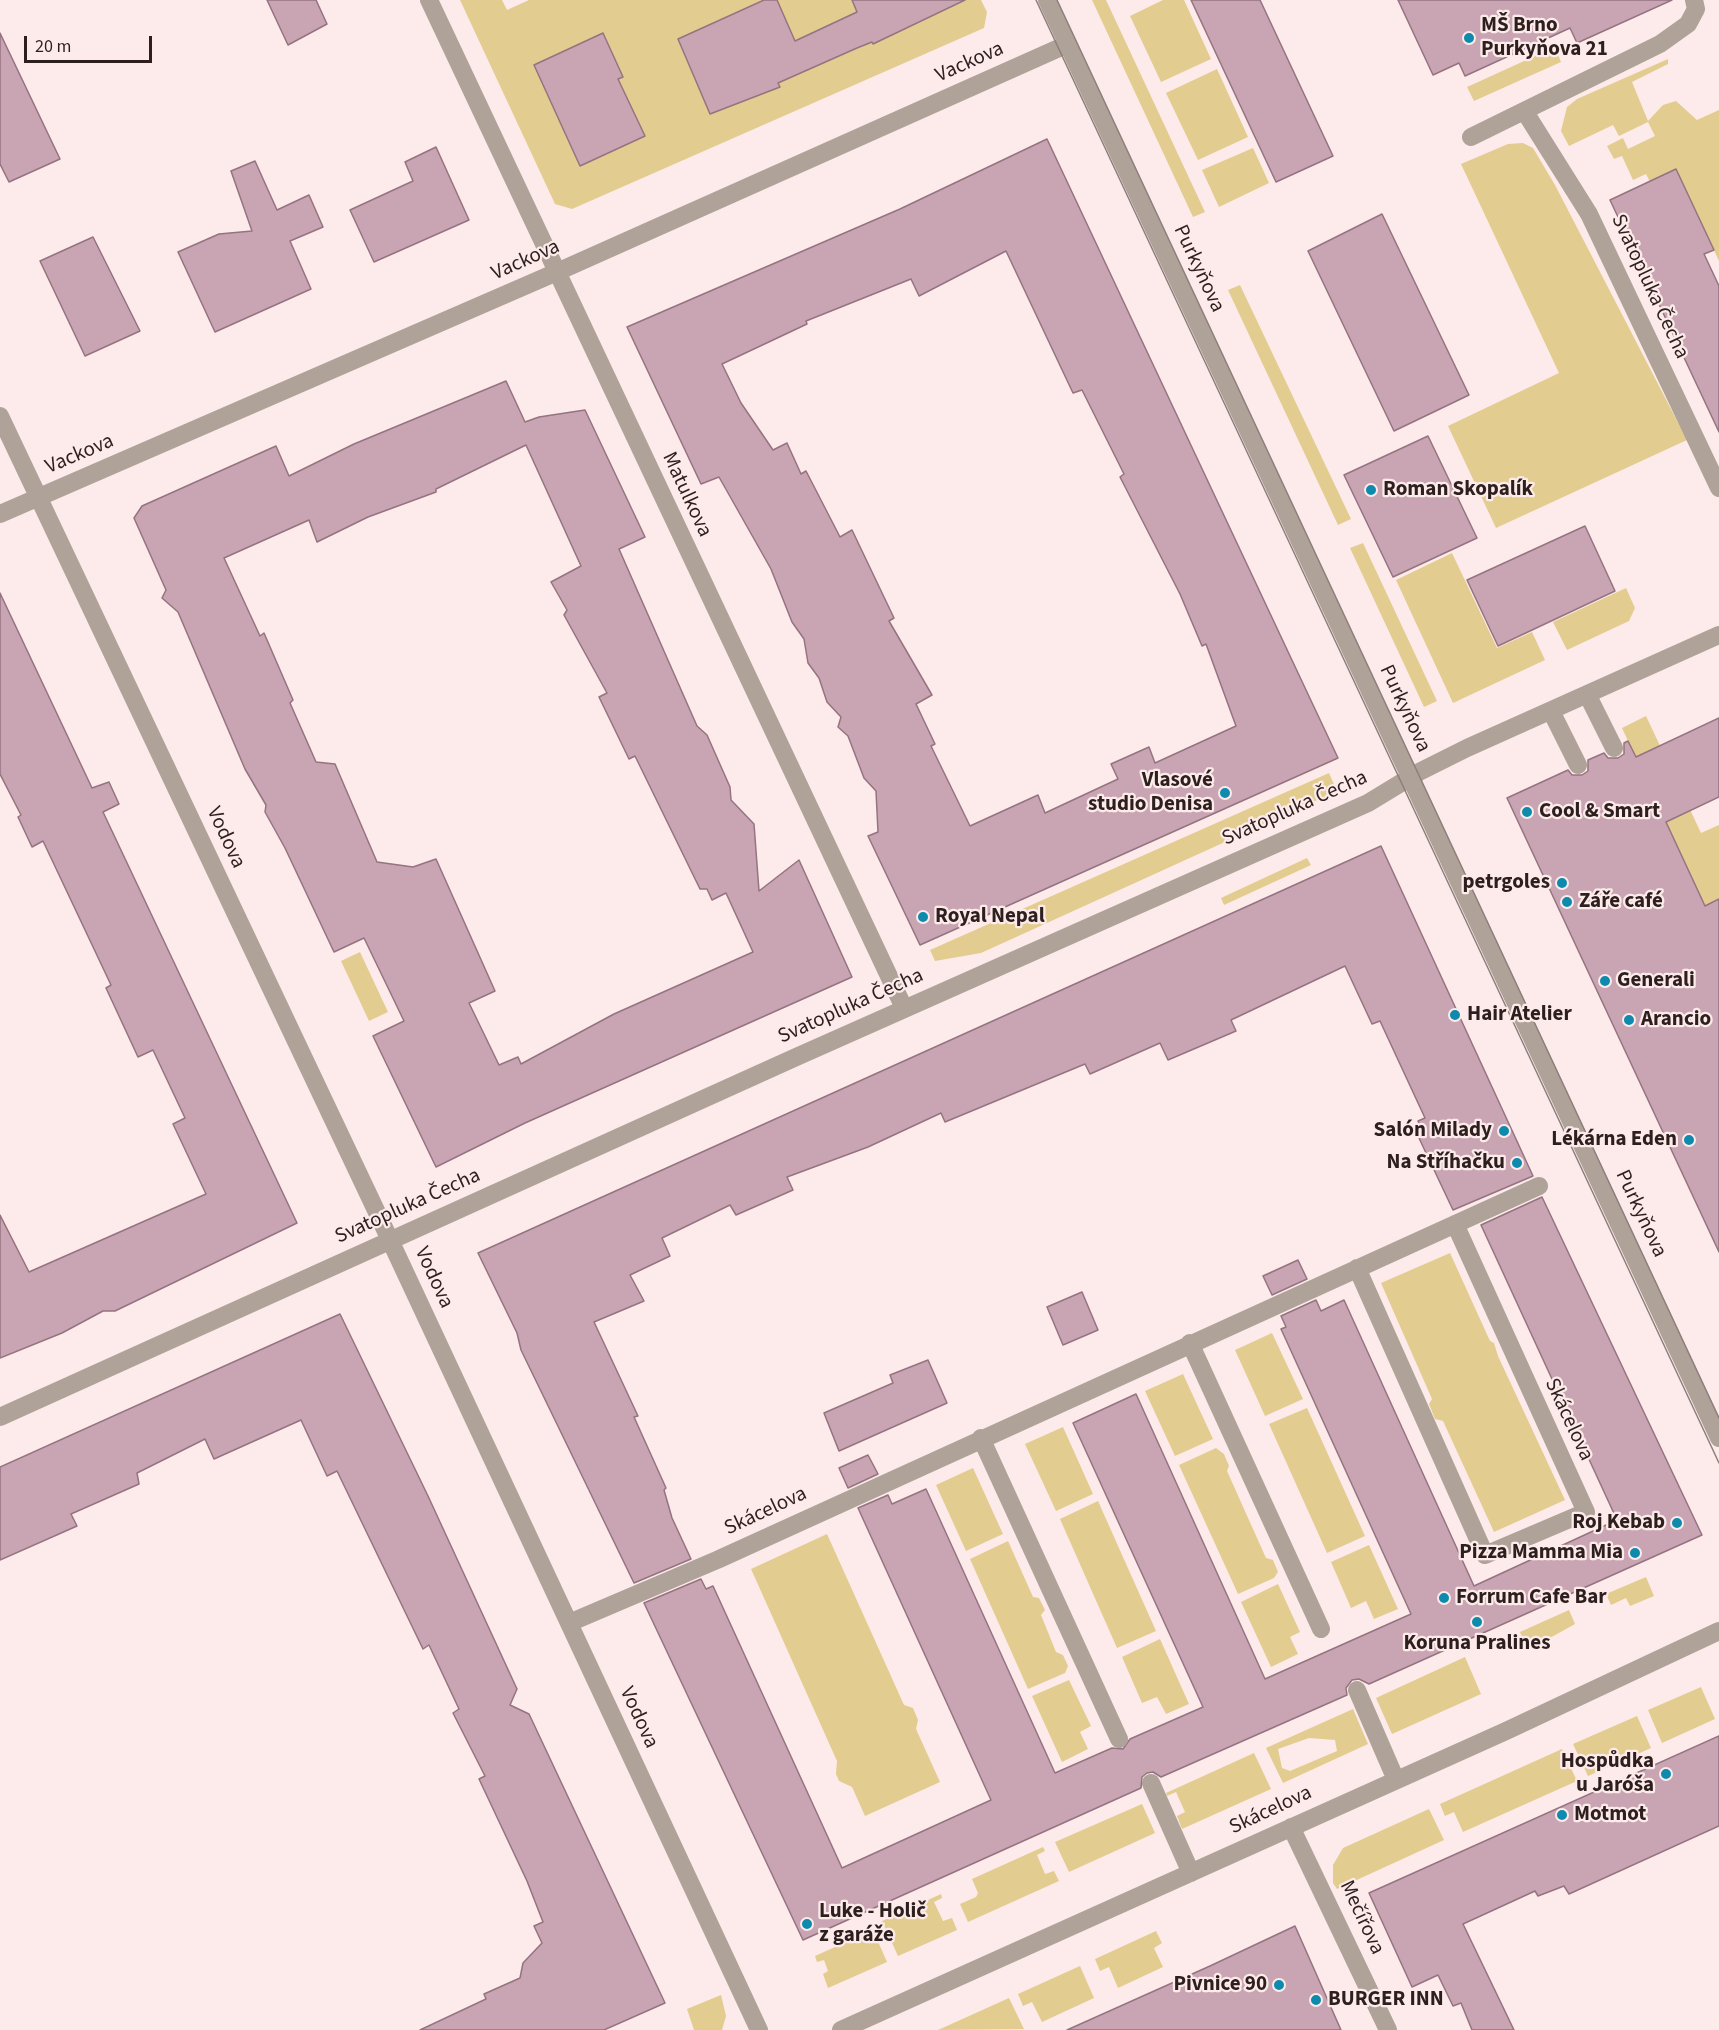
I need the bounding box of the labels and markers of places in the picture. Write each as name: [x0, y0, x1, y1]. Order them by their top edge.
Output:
place label: MŠ Brno Purkyňova 21: [1481, 13, 1608, 63]
marker: MŠ Brno Purkyňova 21: [1462, 31, 1476, 45]
place label: Roman Skopalík: [1383, 477, 1533, 503]
marker: Roman Skopalík: [1364, 483, 1378, 497]
place label: Vlasové studio Denisa: [1088, 768, 1213, 818]
marker: Vlasové studio Denisa: [1218, 786, 1232, 800]
place label: Cool & Smart: [1539, 799, 1660, 825]
marker: Cool & Smart: [1520, 805, 1534, 819]
place label: petrgoles: [1462, 870, 1550, 896]
marker: petrgoles: [1555, 876, 1569, 890]
place label: Záře café: [1579, 889, 1663, 915]
marker: Záře café: [1560, 895, 1574, 909]
place label: Royal Nepal: [935, 904, 1045, 930]
marker: Royal Nepal: [916, 910, 930, 924]
place label: Generali: [1617, 968, 1695, 994]
marker: Generali: [1598, 974, 1612, 988]
place label: Hair Atelier: [1467, 1002, 1572, 1028]
place label: Arancio: [1641, 1007, 1711, 1033]
marker: Hair Atelier: [1448, 1008, 1462, 1022]
marker: Arancio: [1622, 1013, 1636, 1027]
place label: Salón Milady: [1374, 1118, 1492, 1144]
marker: Salón Milady: [1497, 1124, 1511, 1138]
place label: Lékárna Eden: [1551, 1127, 1677, 1153]
marker: Lékárna Eden: [1682, 1133, 1696, 1147]
place label: Na Stříhačku: [1387, 1150, 1505, 1176]
marker: Na Stříhačku: [1510, 1156, 1524, 1170]
place label: Roj Kebab: [1572, 1510, 1665, 1536]
marker: Roj Kebab: [1670, 1516, 1684, 1530]
place label: Pizza Mamma Mia: [1459, 1540, 1623, 1566]
marker: Pizza Mamma Mia: [1628, 1546, 1642, 1560]
place label: Forrum Cafe Bar: [1456, 1585, 1607, 1611]
marker: Forrum Cafe Bar: [1437, 1591, 1451, 1605]
marker: Koruna Pralines: [1470, 1615, 1484, 1629]
place label: Koruna Pralines: [1403, 1631, 1551, 1657]
place label: Hospůdka u Jaróša: [1561, 1749, 1654, 1799]
marker: Hospůdka u Jaróša: [1659, 1767, 1673, 1781]
place label: Motmot: [1574, 1802, 1646, 1828]
marker: Motmot: [1555, 1808, 1569, 1822]
place label: Luke - Holič z garáže: [819, 1899, 926, 1949]
marker: Luke - Holič z garáže: [800, 1917, 814, 1931]
place label: Pivnice 90: [1173, 1972, 1267, 1998]
marker: Pivnice 90: [1272, 1978, 1286, 1992]
place label: BURGER INN: [1328, 1987, 1444, 2013]
marker: BURGER INN: [1309, 1993, 1323, 2007]

